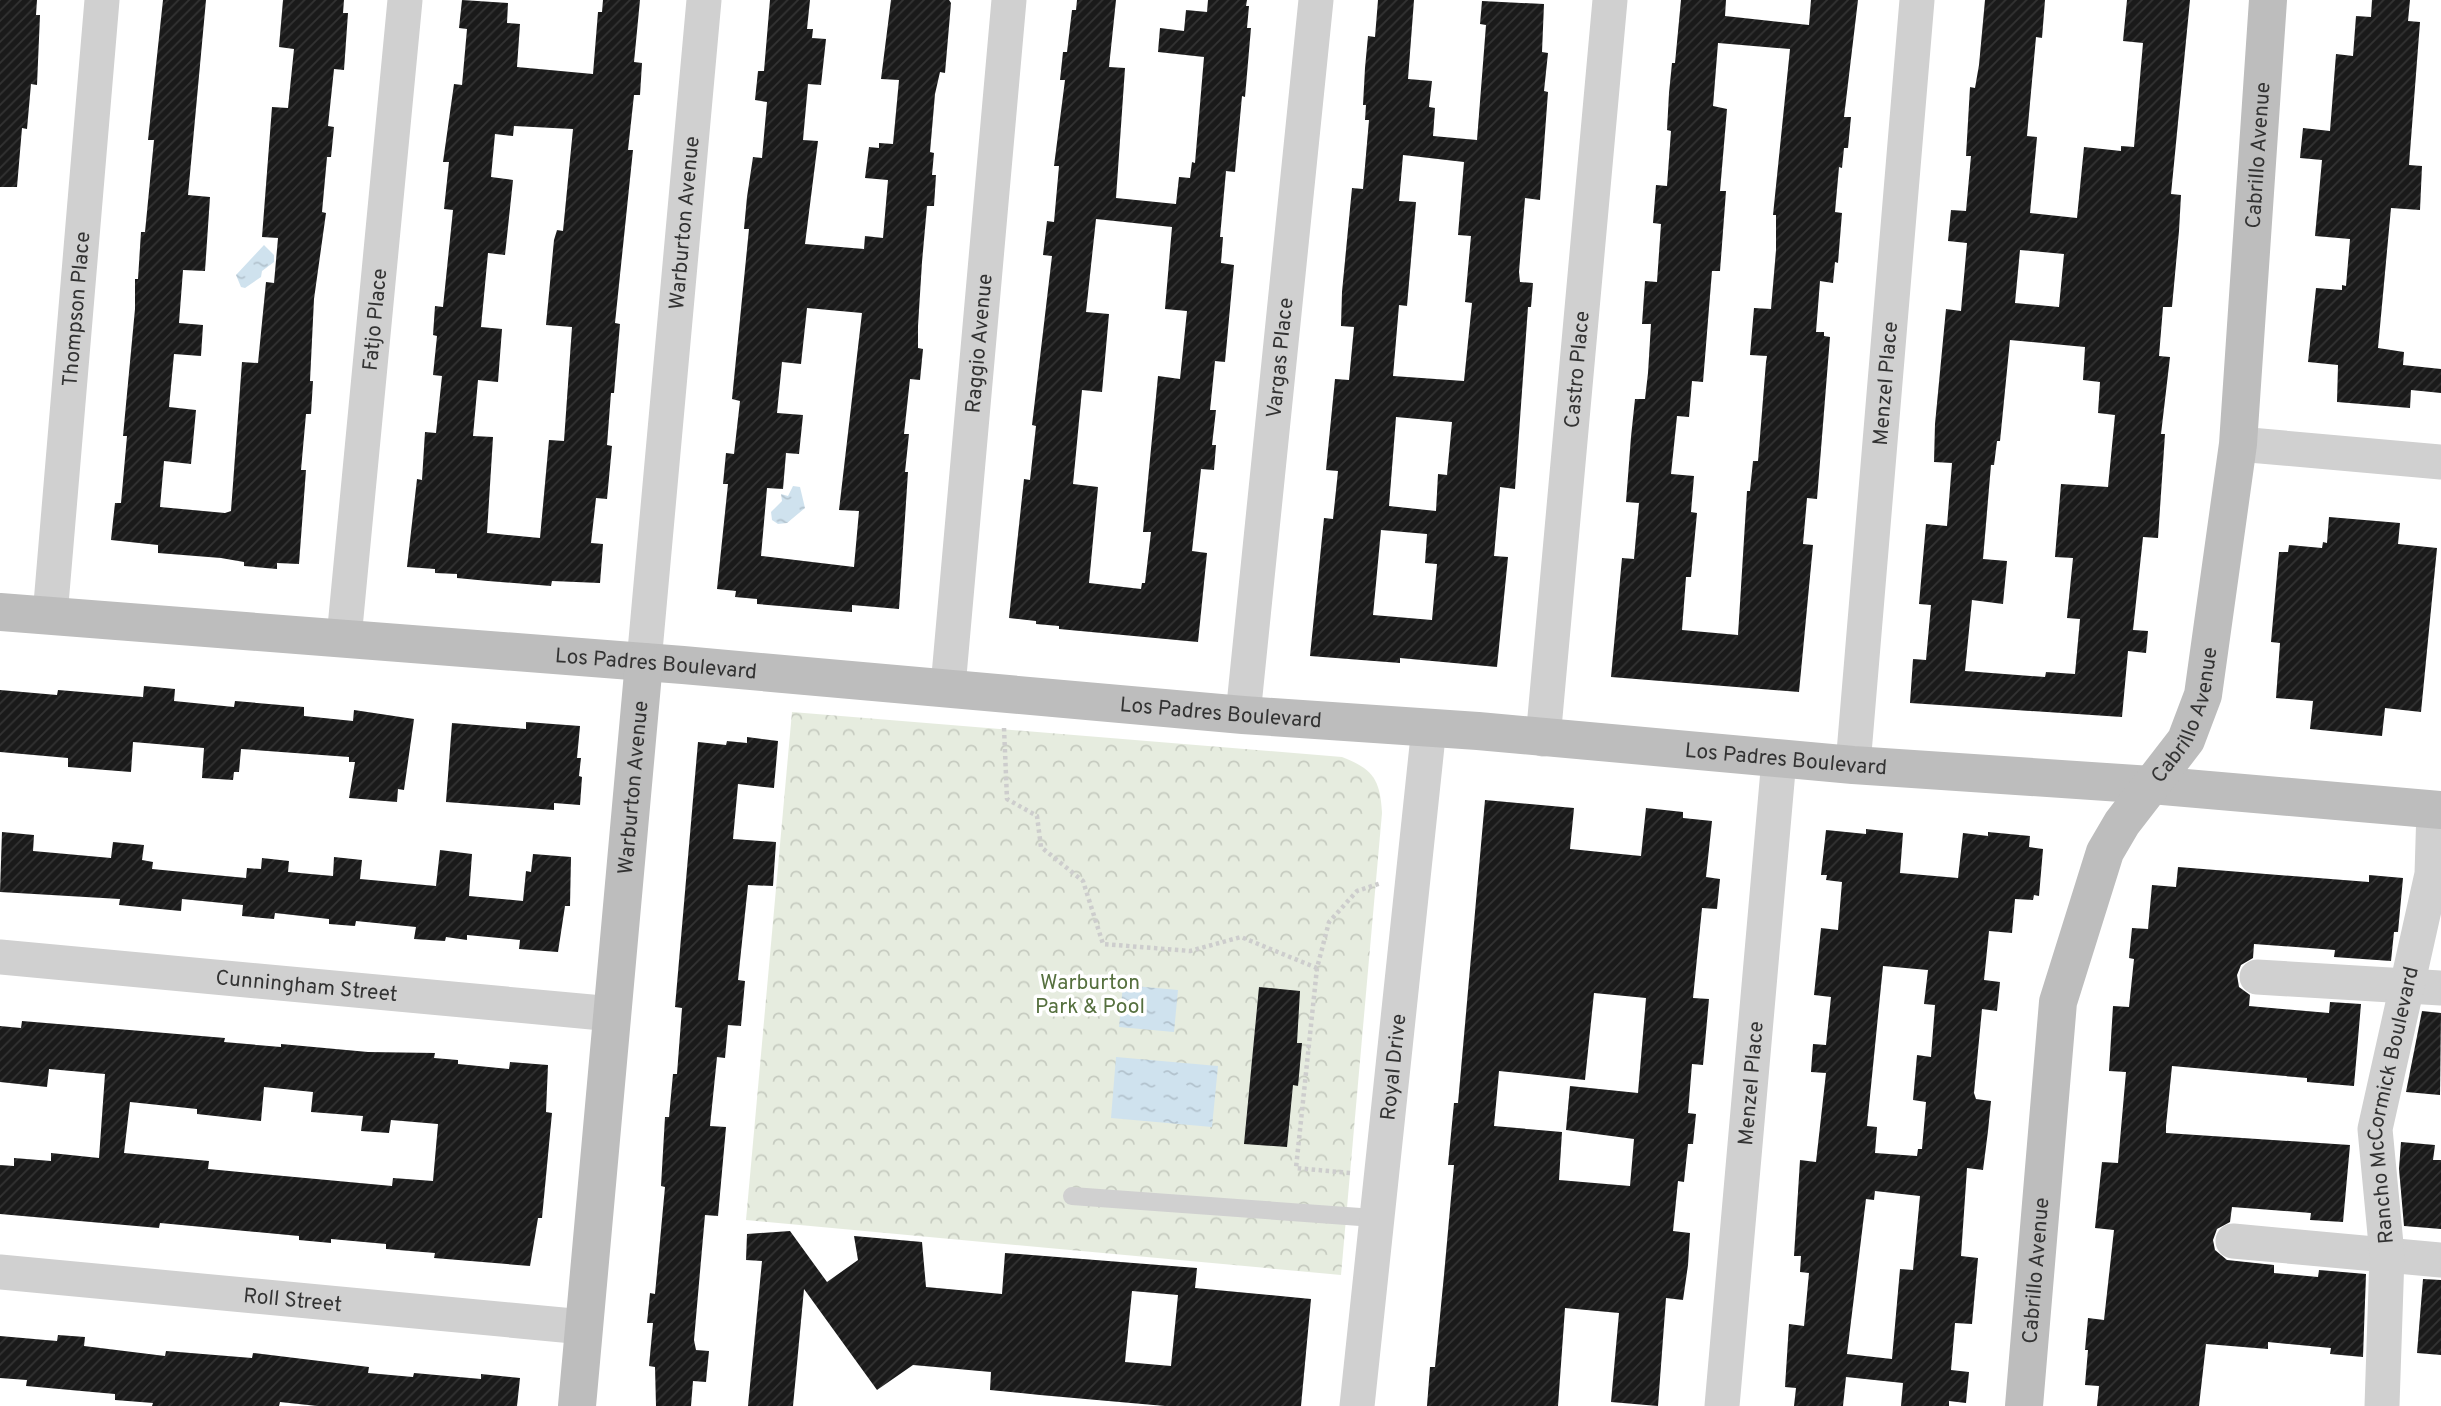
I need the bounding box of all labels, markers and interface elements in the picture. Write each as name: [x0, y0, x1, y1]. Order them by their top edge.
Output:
street label: Cabrillo Avenue: [2241, 81, 2277, 230]
street label: Warburton Avenue: [664, 135, 707, 311]
street label: Thompson Place: [57, 230, 97, 388]
street label: Fatjo Place: [358, 267, 394, 372]
street label: Raggio Avenue: [960, 273, 1000, 414]
street label: Vargas Place: [1261, 296, 1301, 420]
street label: Castro Place: [1559, 310, 1597, 430]
street label: Menzel Place: [1868, 320, 1905, 447]
street label: Los Padres Boulevard: [554, 643, 758, 687]
street label: Cabrillo Avenue: [2146, 646, 2225, 789]
street label: Los Padres Boulevard: [1119, 692, 1323, 735]
street label: Warburton Avenue: [613, 700, 655, 876]
street label: Los Padres Boulevard: [1684, 738, 1888, 782]
street label: Rancho McCormick Boulevard: [2363, 964, 2426, 1245]
street label: Cunningham Street: [214, 965, 399, 1009]
park label: Warburton Park & Pool: [1035, 970, 1145, 1021]
street label: Royal Drive: [1375, 1012, 1414, 1122]
street label: Menzel Place: [1733, 1020, 1771, 1147]
street label: Cabrillo Avenue: [2017, 1196, 2057, 1345]
street label: Roll Street: [242, 1283, 343, 1319]

